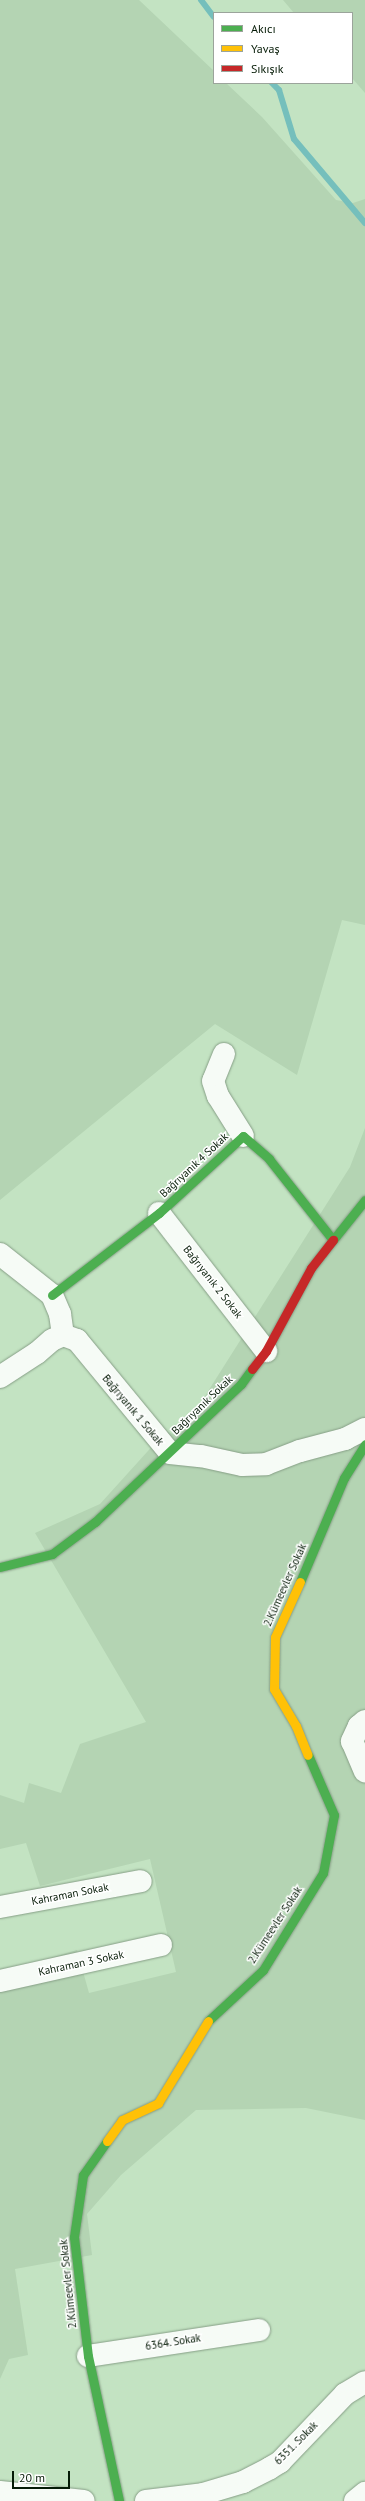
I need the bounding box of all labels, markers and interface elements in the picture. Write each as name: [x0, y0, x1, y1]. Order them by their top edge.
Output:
legend: [213, 12, 353, 84]
text: Akıcı: [251, 21, 276, 36]
text: Yavaş: [251, 41, 280, 56]
text: Sıkışık: [251, 61, 284, 76]
street label: Bağrıyanık 4 Sokak: [157, 1130, 231, 1200]
street label: Bağrıyanık 2 Sokak: [180, 1243, 246, 1321]
street label: Bağrıyanık 1 Sokak: [99, 1372, 167, 1448]
street label: Bağrıyanık Sokak: [169, 1372, 235, 1438]
street label: 2.Kümeevler Sokak: [261, 1542, 309, 1628]
street label: Kahraman Sokak: [30, 1880, 110, 1908]
street label: 2.Kümeevler Sokak: [245, 1884, 305, 1966]
street label: Kahraman 3 Sokak: [37, 1947, 125, 1979]
street label: 2.Kümeevler Sokak: [57, 2239, 79, 2329]
street label: 6364. Sokak: [144, 2331, 202, 2353]
street label: 6351. Sokak: [271, 2418, 321, 2468]
scale bar: [14, 2463, 72, 2489]
text: 20 m: [19, 2470, 45, 2485]

